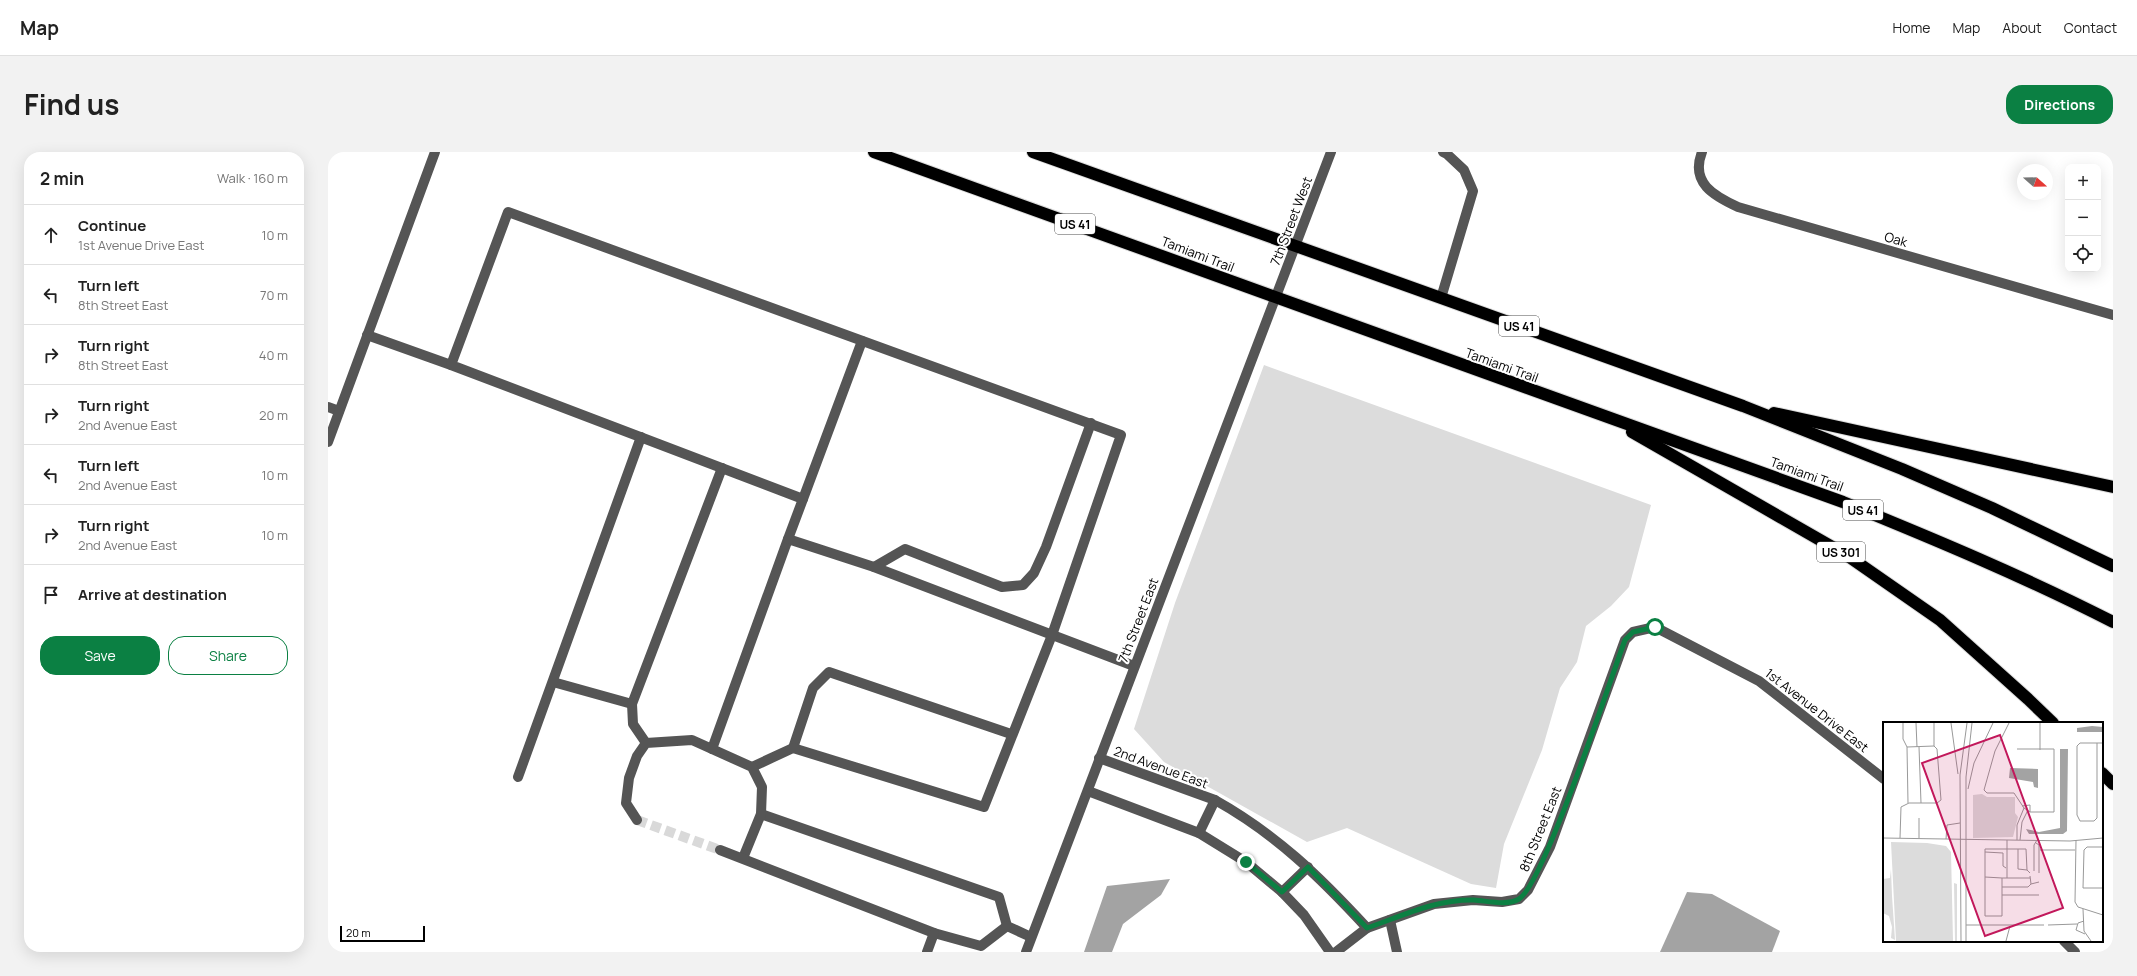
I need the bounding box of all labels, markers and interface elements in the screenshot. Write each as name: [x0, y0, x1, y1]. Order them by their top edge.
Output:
text: Map: [20, 15, 59, 41]
text: Home: [1893, 18, 1930, 37]
text: Map: [1952, 18, 1980, 37]
text: About: [2002, 18, 2042, 37]
text: Contact: [2064, 18, 2117, 37]
text: Find us: [24, 85, 119, 123]
button: Directions: [2006, 85, 2113, 124]
north arrow: [2017, 164, 2053, 200]
map controls: [2065, 164, 2101, 272]
button: +: [2065, 164, 2101, 200]
text: 2 min: [40, 167, 84, 190]
text: Walk · 160 m: [217, 169, 288, 187]
street label: 7th Street West: [1266, 174, 1316, 268]
button: −: [2065, 200, 2101, 236]
road number: US 41: [1055, 214, 1095, 234]
text: Continue: [78, 215, 146, 236]
icon: ahead: [40, 224, 62, 246]
text: 10 m: [261, 226, 288, 244]
street label: Oak: [1882, 227, 1910, 251]
street label: Tamiami Trail: [1159, 232, 1237, 276]
text: 1st Avenue Drive East: [78, 236, 204, 254]
button: locate: [2065, 236, 2101, 272]
text: Turn left: [78, 275, 140, 296]
icon: left: [40, 284, 62, 306]
text: 70 m: [260, 286, 288, 304]
text: 8th Street East: [78, 296, 169, 314]
road number: US 41: [1499, 316, 1539, 336]
text: Turn right: [78, 335, 149, 356]
street label: Tamiami Trail: [1463, 343, 1541, 387]
icon: right: [40, 344, 62, 366]
text: 40 m: [259, 346, 288, 364]
text: 8th Street East: [78, 356, 169, 374]
text: Turn right: [78, 395, 149, 416]
icon: right: [40, 404, 62, 426]
text: 20 m: [259, 406, 288, 424]
text: 2nd Avenue East: [78, 416, 177, 434]
street label: Tamiami Trail: [1768, 452, 1846, 496]
text: Turn left: [78, 455, 140, 476]
icon: left: [40, 464, 62, 486]
text: 10 m: [261, 466, 288, 484]
text: 2nd Avenue East: [78, 476, 177, 494]
road number: US 41: [1843, 500, 1883, 520]
text: Turn right: [78, 515, 149, 536]
icon: right: [40, 524, 62, 546]
text: 10 m: [261, 526, 288, 544]
text: 2nd Avenue East: [78, 536, 177, 554]
road number: US 301: [1817, 542, 1865, 562]
street label: 7th Street East: [1114, 575, 1162, 665]
icon: arrive: [40, 584, 62, 606]
text: Arrive at destination: [78, 584, 227, 605]
route start: [1646, 618, 1664, 636]
button: Save: [40, 636, 160, 675]
button: Share: [168, 636, 288, 675]
street label: 1st Avenue Drive East: [1762, 664, 1872, 756]
inset map: [1883, 722, 2103, 942]
street label: 2nd Avenue East: [1111, 742, 1211, 792]
street label: 8th Street East: [1515, 784, 1565, 874]
route end: [1237, 853, 1255, 871]
scale bar: [340, 924, 425, 943]
text: 20 m: [346, 925, 371, 940]

